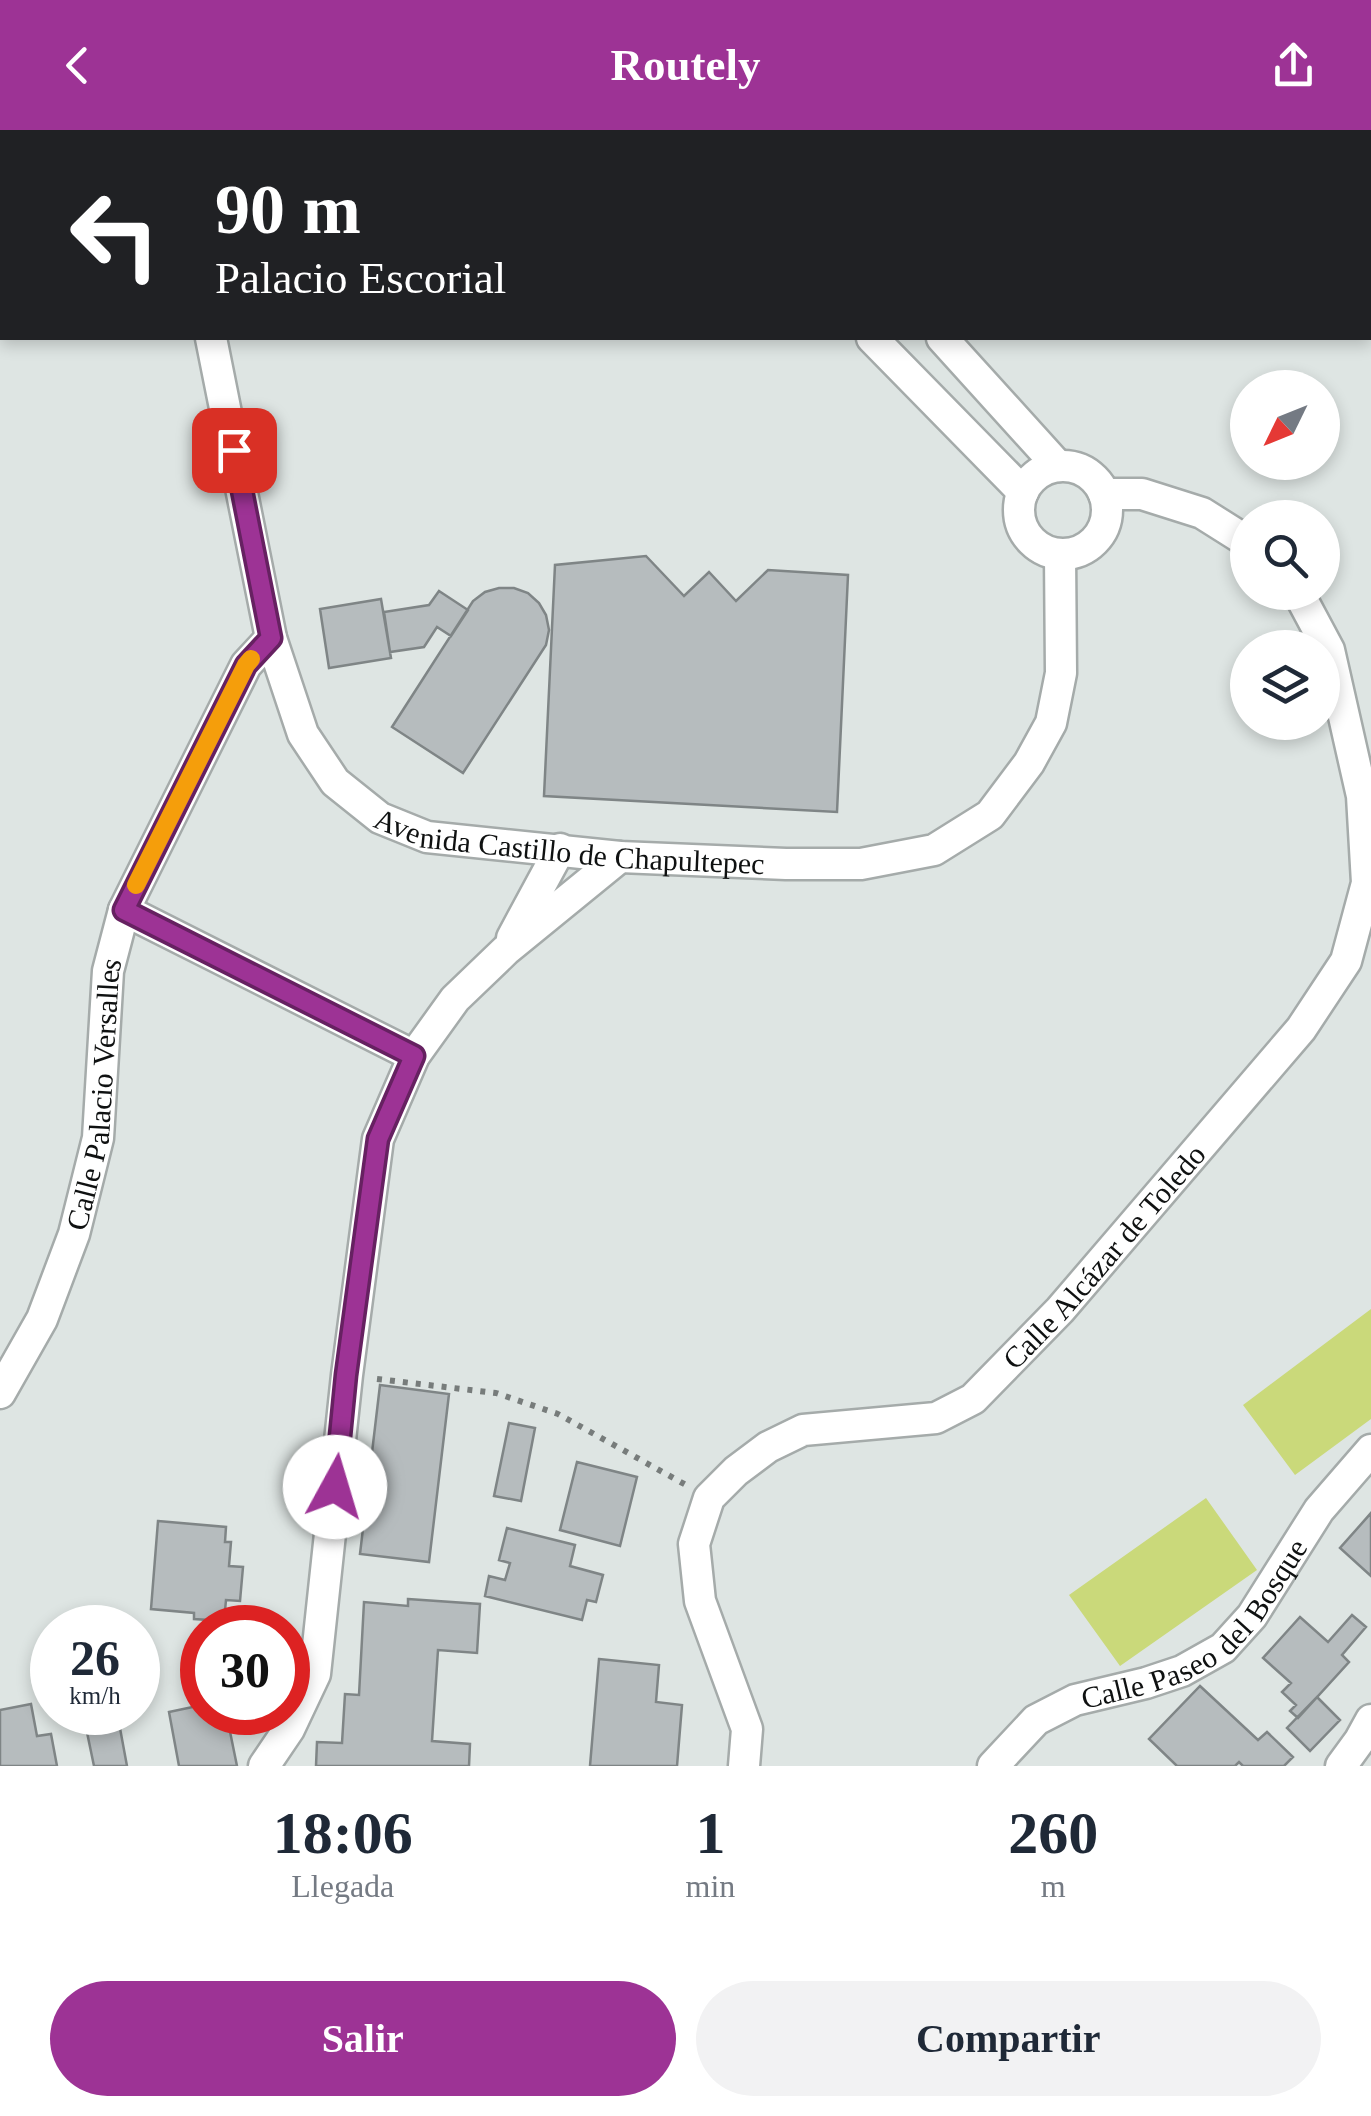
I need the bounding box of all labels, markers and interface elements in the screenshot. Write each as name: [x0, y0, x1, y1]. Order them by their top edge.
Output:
icon: back: [50, 38, 105, 93]
icon: share: [1266, 38, 1321, 93]
text: Routely: [611, 40, 761, 90]
icon: left: [50, 170, 180, 300]
text: 90 m: [215, 171, 361, 248]
text: Palacio Escorial: [215, 253, 506, 303]
north arrow: [1230, 370, 1340, 480]
map controls: [1230, 370, 1340, 740]
pin: [192, 408, 277, 493]
icon: arrive: [207, 423, 262, 478]
button: search: [1230, 500, 1340, 610]
button: layers: [1230, 630, 1340, 740]
street label: Avenida Castillo de Chapultepec: [370, 801, 765, 880]
street label: Calle Palacio Versalles: [59, 954, 127, 1233]
street label: Calle Alcázar de Toledo: [996, 1137, 1211, 1375]
position arrow: [283, 1435, 387, 1539]
street label: Calle Paseo del Bosque: [1078, 1533, 1313, 1714]
speed limit sign: 30: [180, 1605, 310, 1735]
text: 26: [70, 1630, 120, 1686]
text: km/h: [69, 1682, 121, 1709]
text: 18:06: [273, 1800, 413, 1866]
text: 1: [695, 1800, 725, 1866]
text: 260: [1008, 1800, 1098, 1866]
text: Llegada: [291, 1868, 394, 1904]
text: min: [686, 1868, 735, 1904]
text: m: [1041, 1868, 1066, 1904]
button: Salir: [50, 1981, 676, 2096]
button: Compartir: [696, 1981, 1321, 2096]

